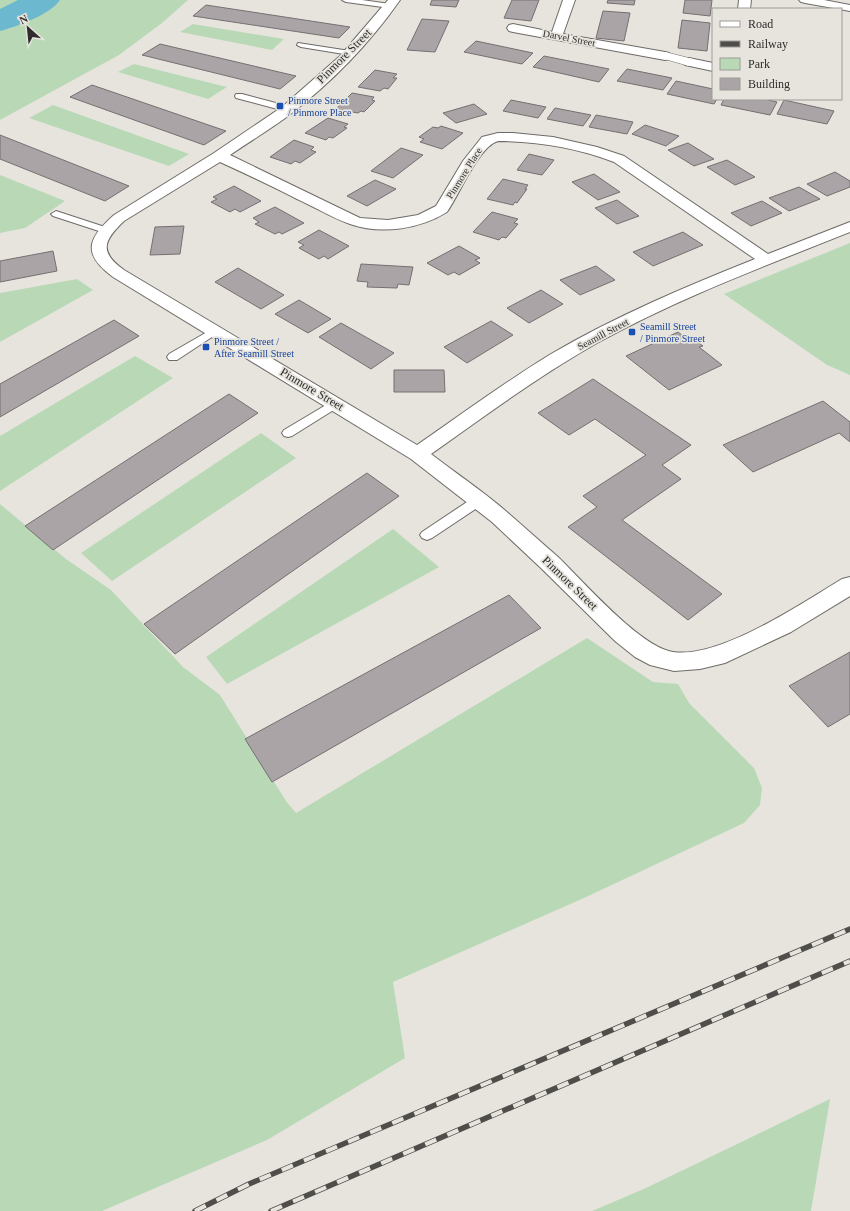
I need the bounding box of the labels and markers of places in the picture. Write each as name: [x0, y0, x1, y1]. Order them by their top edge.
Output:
place label: Pinmore Street / Pinmore Place: [288, 95, 352, 118]
marker: Pinmore Street / Pinmore Place: [275, 101, 285, 111]
place label: Seamill Street / Pinmore Street: [640, 321, 705, 344]
marker: Seamill Street / Pinmore Street: [627, 327, 637, 337]
place label: Pinmore Street / After Seamill Street: [214, 336, 294, 359]
marker: Pinmore Street / After Seamill Street: [201, 342, 211, 352]

